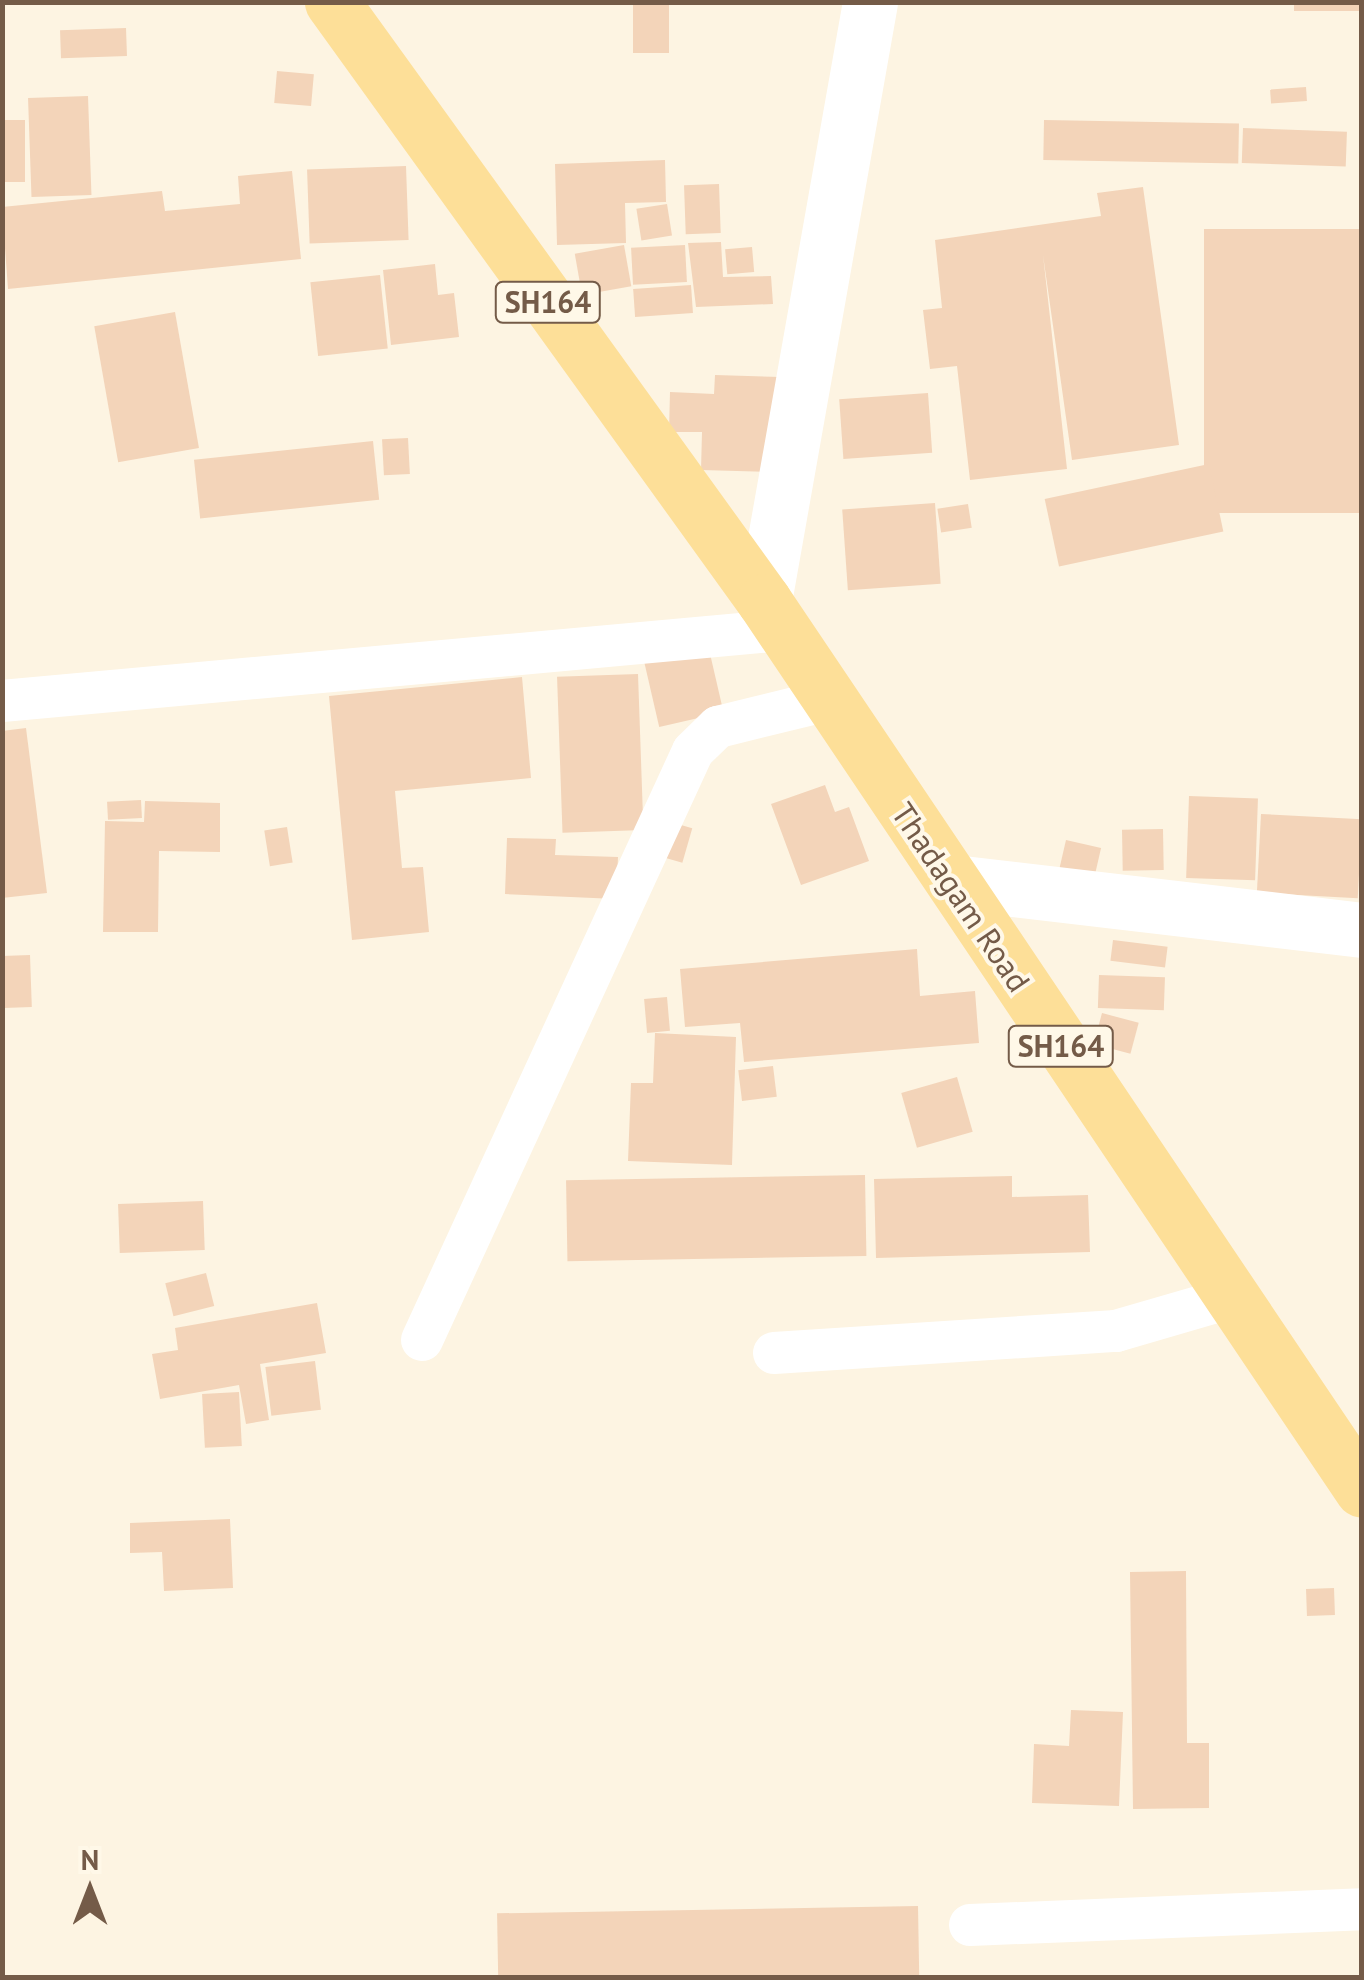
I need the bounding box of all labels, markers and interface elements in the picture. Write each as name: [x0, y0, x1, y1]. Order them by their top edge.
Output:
road number: SH164: [493, 277, 603, 327]
street label: Thadagam Road: [884, 795, 1038, 999]
road number: SH164: [1006, 1021, 1116, 1071]
north arrow: [40, 1840, 140, 1940]
text: N: [81, 1841, 99, 1878]

